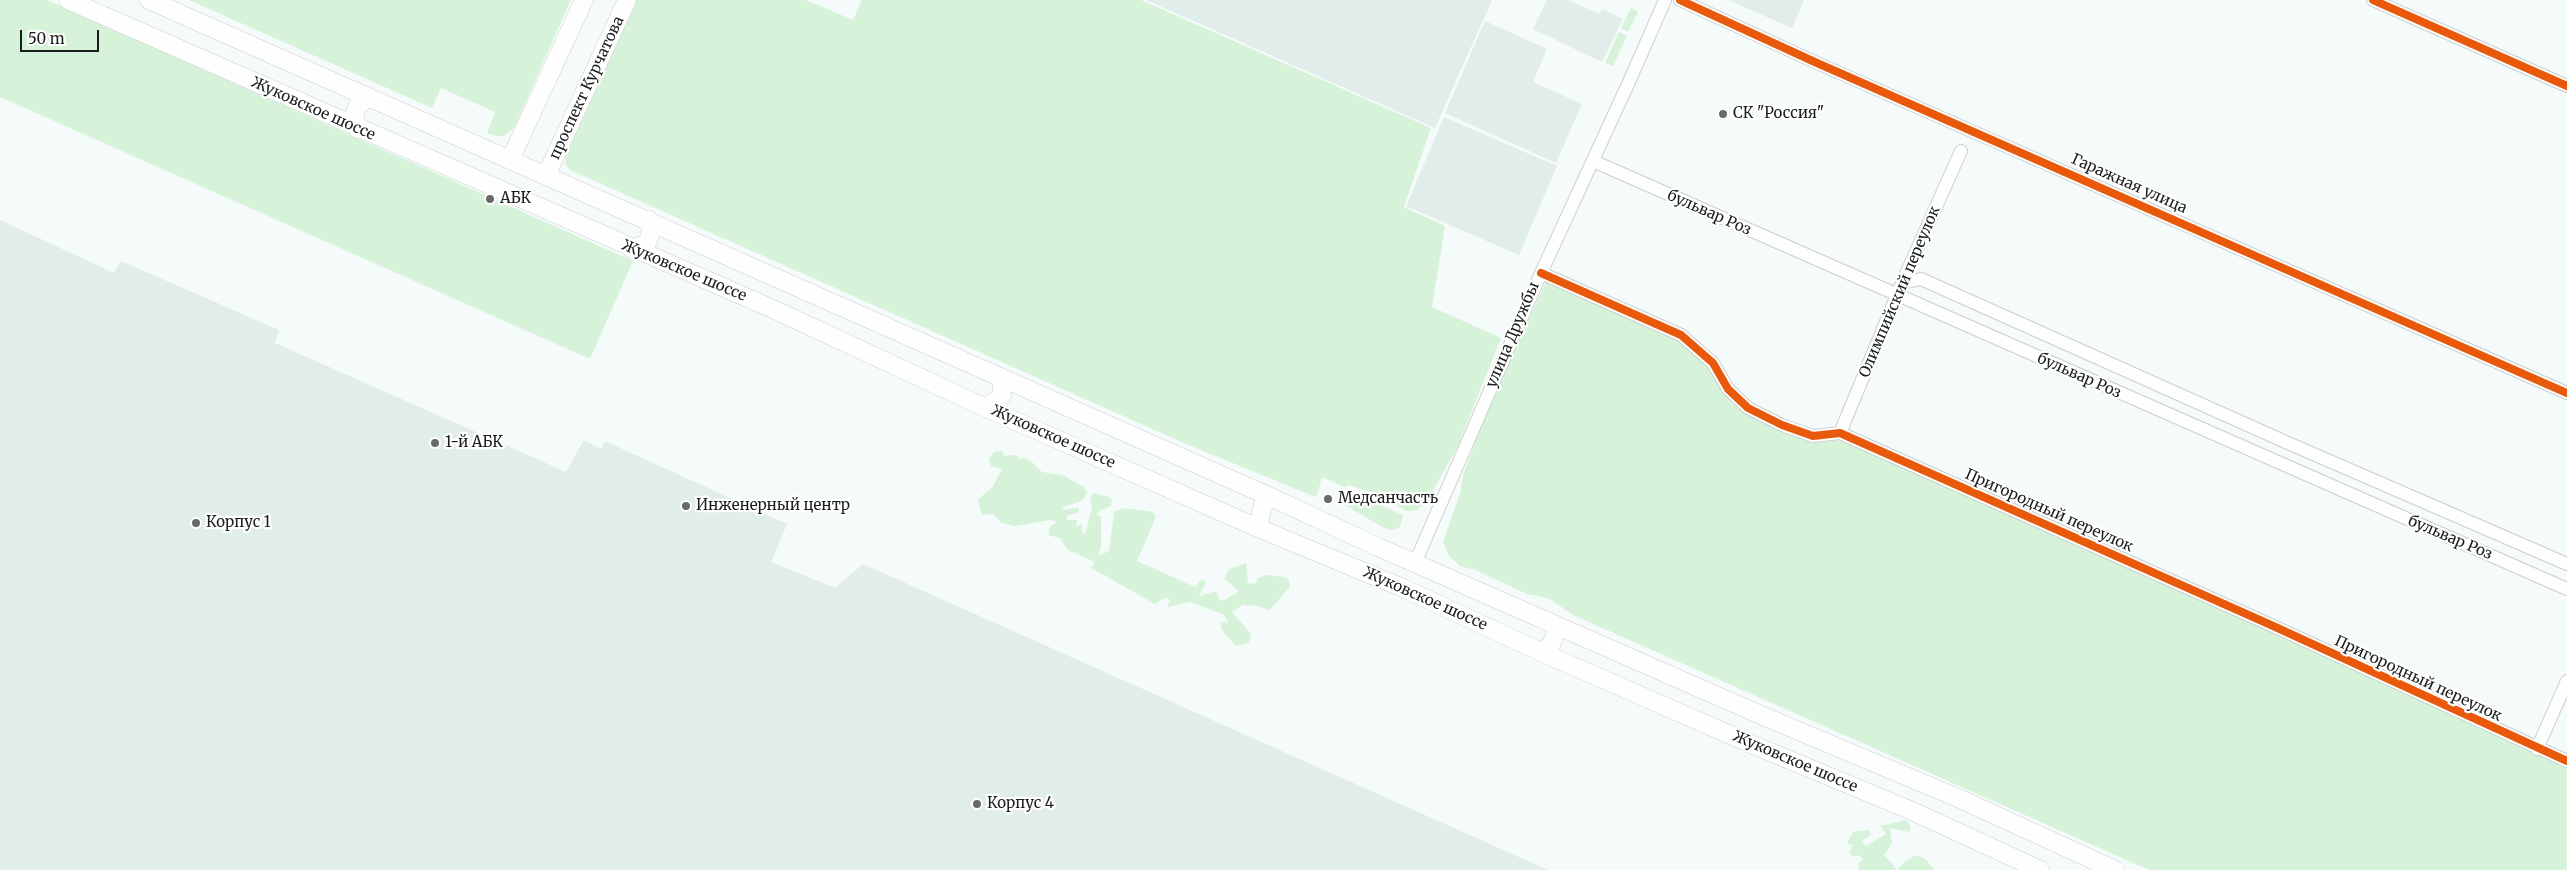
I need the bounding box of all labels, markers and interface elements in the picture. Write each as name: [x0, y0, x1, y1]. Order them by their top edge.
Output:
street label: проспект Курчатова: [546, 14, 628, 162]
scale bar: [22, 20, 101, 52]
text: 50 m: [28, 29, 65, 48]
street label: Жуковское шоссе: [248, 74, 378, 144]
place label: СК "Россия": [1733, 105, 1824, 123]
marker: СК "Россия": [1717, 108, 1729, 120]
street label: Гаражная улица: [2068, 150, 2190, 218]
street label: бульвар Роз: [1664, 187, 1754, 239]
place label: АБК: [500, 190, 531, 208]
marker: АБК: [484, 193, 496, 205]
street label: Олимпийский переулок: [1856, 204, 1944, 380]
street label: Жуковское шоссе: [619, 237, 749, 305]
street label: улица Дружбы: [1483, 279, 1543, 391]
street label: бульвар Роз: [2034, 350, 2124, 402]
street label: Жуковское шоссе: [988, 402, 1118, 472]
place label: 1-й АБК: [445, 434, 503, 452]
marker: 1-й АБК: [429, 437, 441, 449]
street label: Пригородный переулок: [1962, 466, 2136, 556]
place label: Медсанчасть: [1338, 490, 1438, 508]
marker: Медсанчасть: [1322, 493, 1334, 505]
place label: Инженерный центр: [696, 497, 850, 515]
marker: Инженерный центр: [680, 500, 692, 512]
street label: бульвар Роз: [2405, 512, 2495, 564]
place label: Корпус 1: [206, 514, 271, 532]
marker: Корпус 1: [190, 517, 202, 529]
street label: Жуковское шоссе: [1360, 564, 1490, 634]
street label: Пригородный переулок: [2332, 632, 2504, 726]
street label: Жуковское шоссе: [1730, 728, 1860, 796]
place label: Корпус 4: [987, 795, 1054, 813]
marker: Корпус 4: [971, 798, 983, 810]

